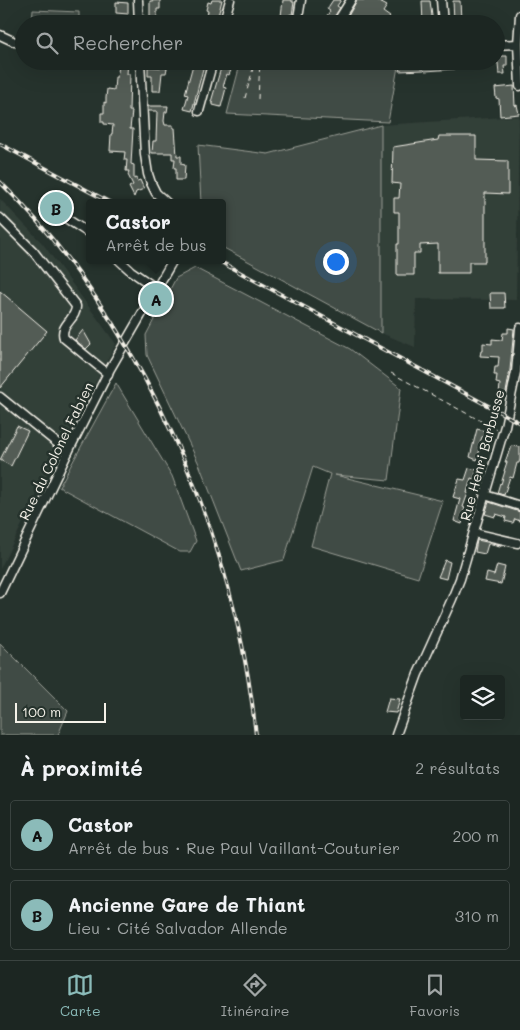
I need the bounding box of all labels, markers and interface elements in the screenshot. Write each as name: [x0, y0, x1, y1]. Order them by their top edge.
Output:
search box: [15, 15, 505, 70]
icon: search: [33, 29, 61, 57]
text: Rechercher: [73, 30, 183, 55]
pin: B: [40, 189, 72, 227]
popup: [86, 199, 226, 264]
text: Castor: [105, 209, 171, 234]
text: Arrêt de bus: [105, 234, 207, 255]
your location: [323, 249, 349, 275]
pin: A: [140, 280, 172, 318]
street label: Rue du Colonel Fabien: [14, 379, 98, 523]
street label: Rue Henri Barbusse: [455, 387, 509, 523]
map controls: [460, 675, 505, 720]
button: layers: [460, 675, 505, 720]
scale bar: [15, 700, 106, 723]
text: 100 m: [22, 702, 61, 721]
text: À proximité: [20, 754, 143, 781]
text: 2 résultats: [415, 757, 500, 778]
text: Castor: [68, 812, 133, 837]
text: A: [31, 825, 43, 846]
text: 200 m: [452, 825, 499, 846]
text: Arrêt de bus · Rue Paul Vaillant-Couturier: [68, 837, 400, 858]
text: Ancienne Gare de Thiant: [68, 892, 305, 917]
text: B: [32, 905, 42, 926]
text: 310 m: [455, 905, 499, 926]
text: Lieu · Cité Salvador Allende: [68, 917, 288, 938]
tab: Carte: [60, 971, 101, 1020]
tab: Itinéraire: [221, 971, 289, 1020]
tab: Favoris: [410, 971, 460, 1020]

